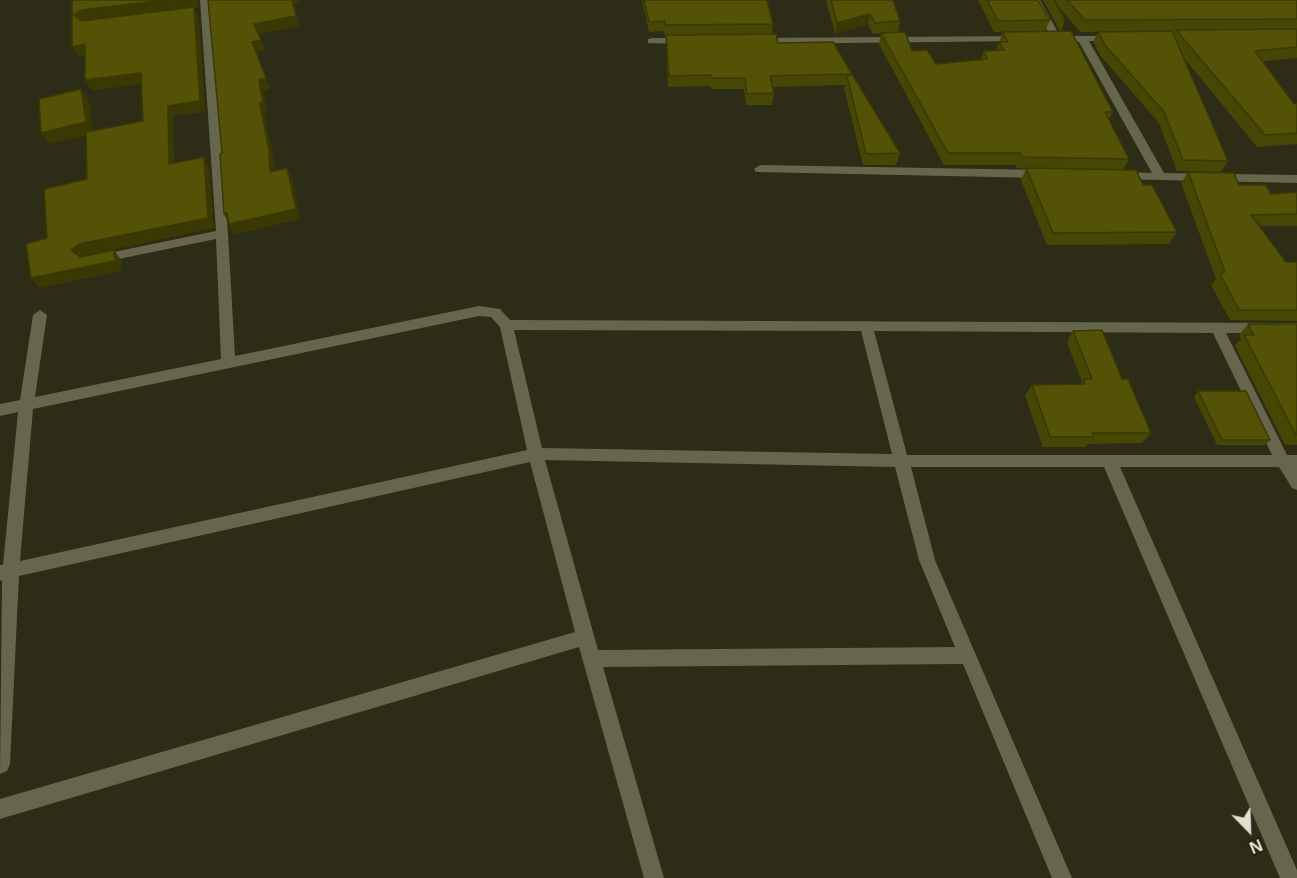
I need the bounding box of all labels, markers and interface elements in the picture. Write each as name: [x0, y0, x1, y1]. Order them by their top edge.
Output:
north arrow: [1219, 800, 1279, 860]
text: N: [1246, 834, 1266, 859]

